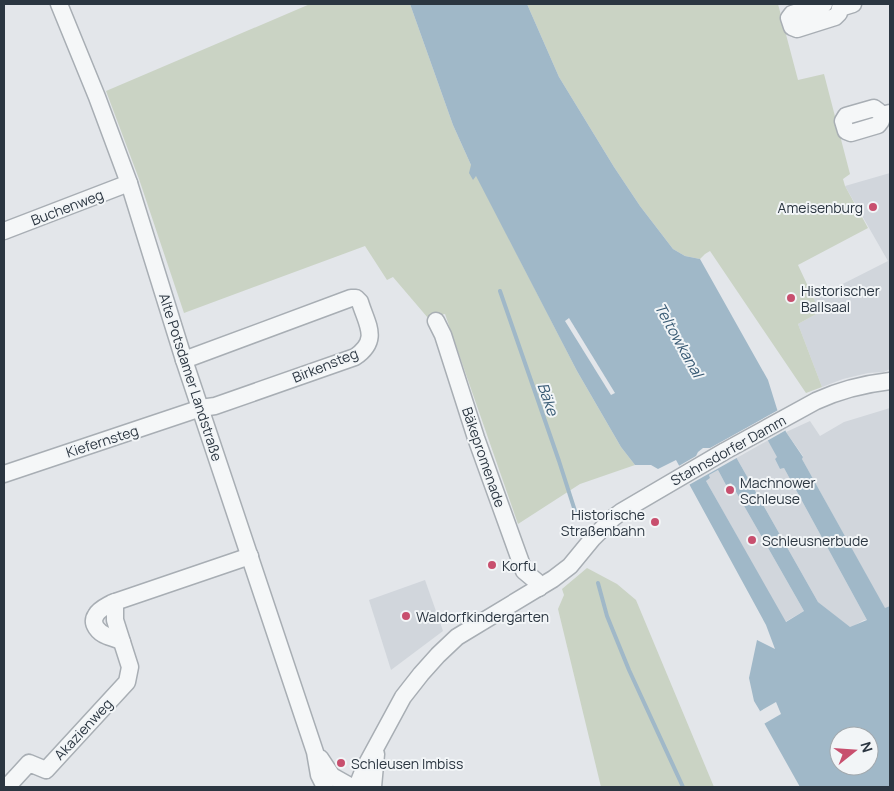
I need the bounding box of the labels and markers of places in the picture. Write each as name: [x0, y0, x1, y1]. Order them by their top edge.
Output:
place label: Ameisenburg: [778, 198, 863, 217]
marker: Ameisenburg: [867, 201, 879, 213]
place label: Historischer Ballsaal: [801, 281, 880, 316]
marker: Historischer Ballsaal: [785, 292, 797, 304]
place label: Machnower Schleuse: [740, 473, 816, 508]
marker: Machnower Schleuse: [724, 484, 736, 496]
place label: Historische Straßenbahn: [561, 505, 645, 540]
marker: Historische Straßenbahn: [649, 516, 661, 528]
place label: Schleusnerbude: [762, 531, 868, 550]
marker: Schleusnerbude: [746, 534, 758, 546]
place label: Korfu: [502, 556, 536, 575]
marker: Korfu: [486, 559, 498, 571]
place label: Waldorfkindergarten: [416, 607, 549, 626]
marker: Waldorfkindergarten: [400, 610, 412, 622]
place label: Schleusen Imbiss: [351, 754, 463, 773]
marker: Schleusen Imbiss: [335, 757, 347, 769]

